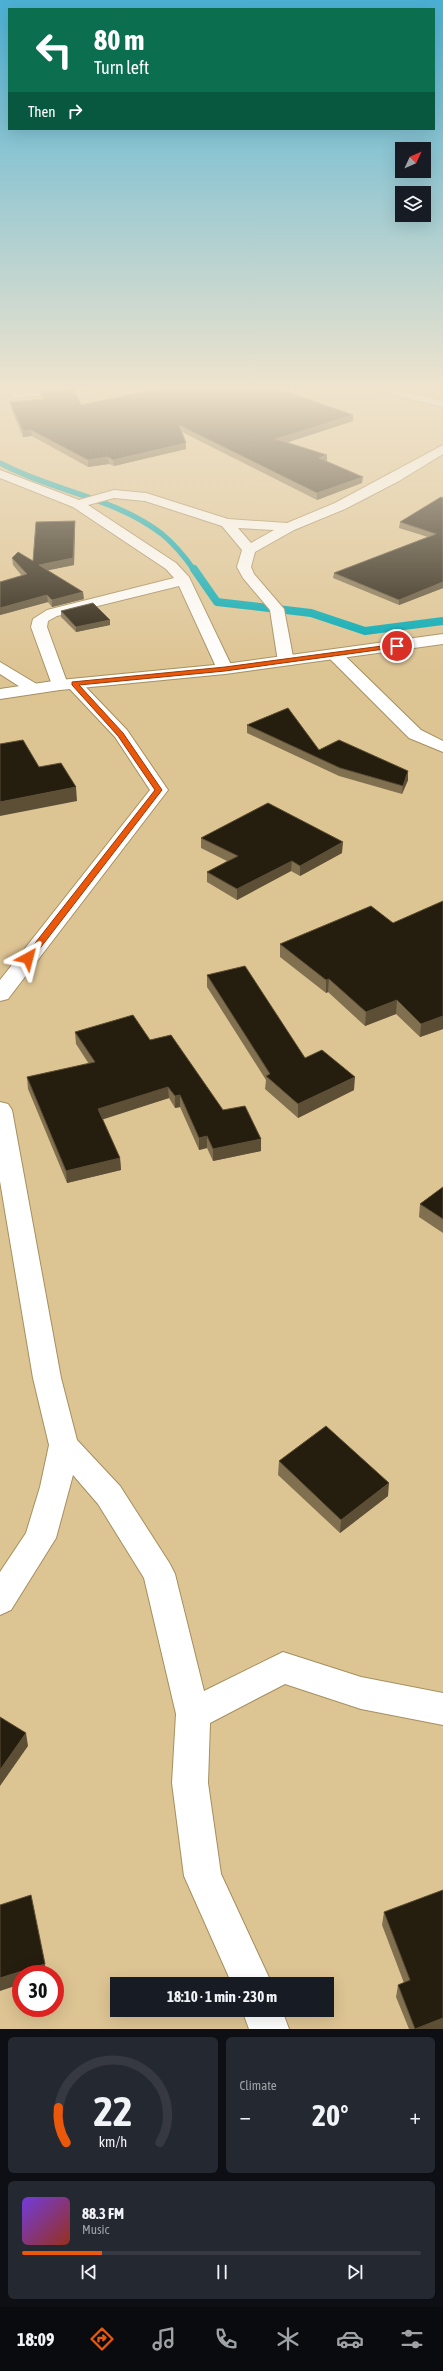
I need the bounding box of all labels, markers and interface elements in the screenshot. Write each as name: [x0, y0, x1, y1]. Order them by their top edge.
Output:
icon: left: [28, 24, 80, 76]
text: 80 m: [94, 24, 144, 56]
text: Turn left: [94, 57, 149, 78]
icon: right: [64, 100, 86, 122]
text: Then: [28, 103, 56, 120]
north arrow: [395, 142, 431, 178]
map controls: [395, 142, 431, 222]
button: layers: [395, 186, 431, 222]
pin: [380, 629, 414, 663]
icon: arrive: [386, 635, 408, 657]
position arrow: [7, 937, 49, 979]
speed limit sign: 30: [12, 1965, 64, 2017]
text: 18:10 · 1 min · 230 m: [167, 1988, 277, 2005]
text: Climate: [240, 2078, 277, 2093]
text: 22: [93, 2087, 132, 2135]
text: 20°: [312, 2098, 348, 2132]
text: −: [240, 2103, 251, 2129]
text: +: [410, 2103, 421, 2129]
text: km/h: [99, 2134, 127, 2150]
text: 88.3 FM: [82, 2205, 124, 2222]
text: Music: [82, 2222, 109, 2237]
icon: previous: [78, 2261, 100, 2283]
icon: pause: [211, 2261, 233, 2283]
icon: next: [344, 2261, 366, 2283]
icon: directions: [88, 2325, 116, 2353]
icon: music: [150, 2325, 178, 2353]
icon: phone: [212, 2325, 240, 2353]
icon: climate: [274, 2325, 302, 2353]
icon: car: [336, 2325, 364, 2353]
icon: filters: [398, 2325, 426, 2353]
text: 18:09: [17, 2329, 54, 2350]

